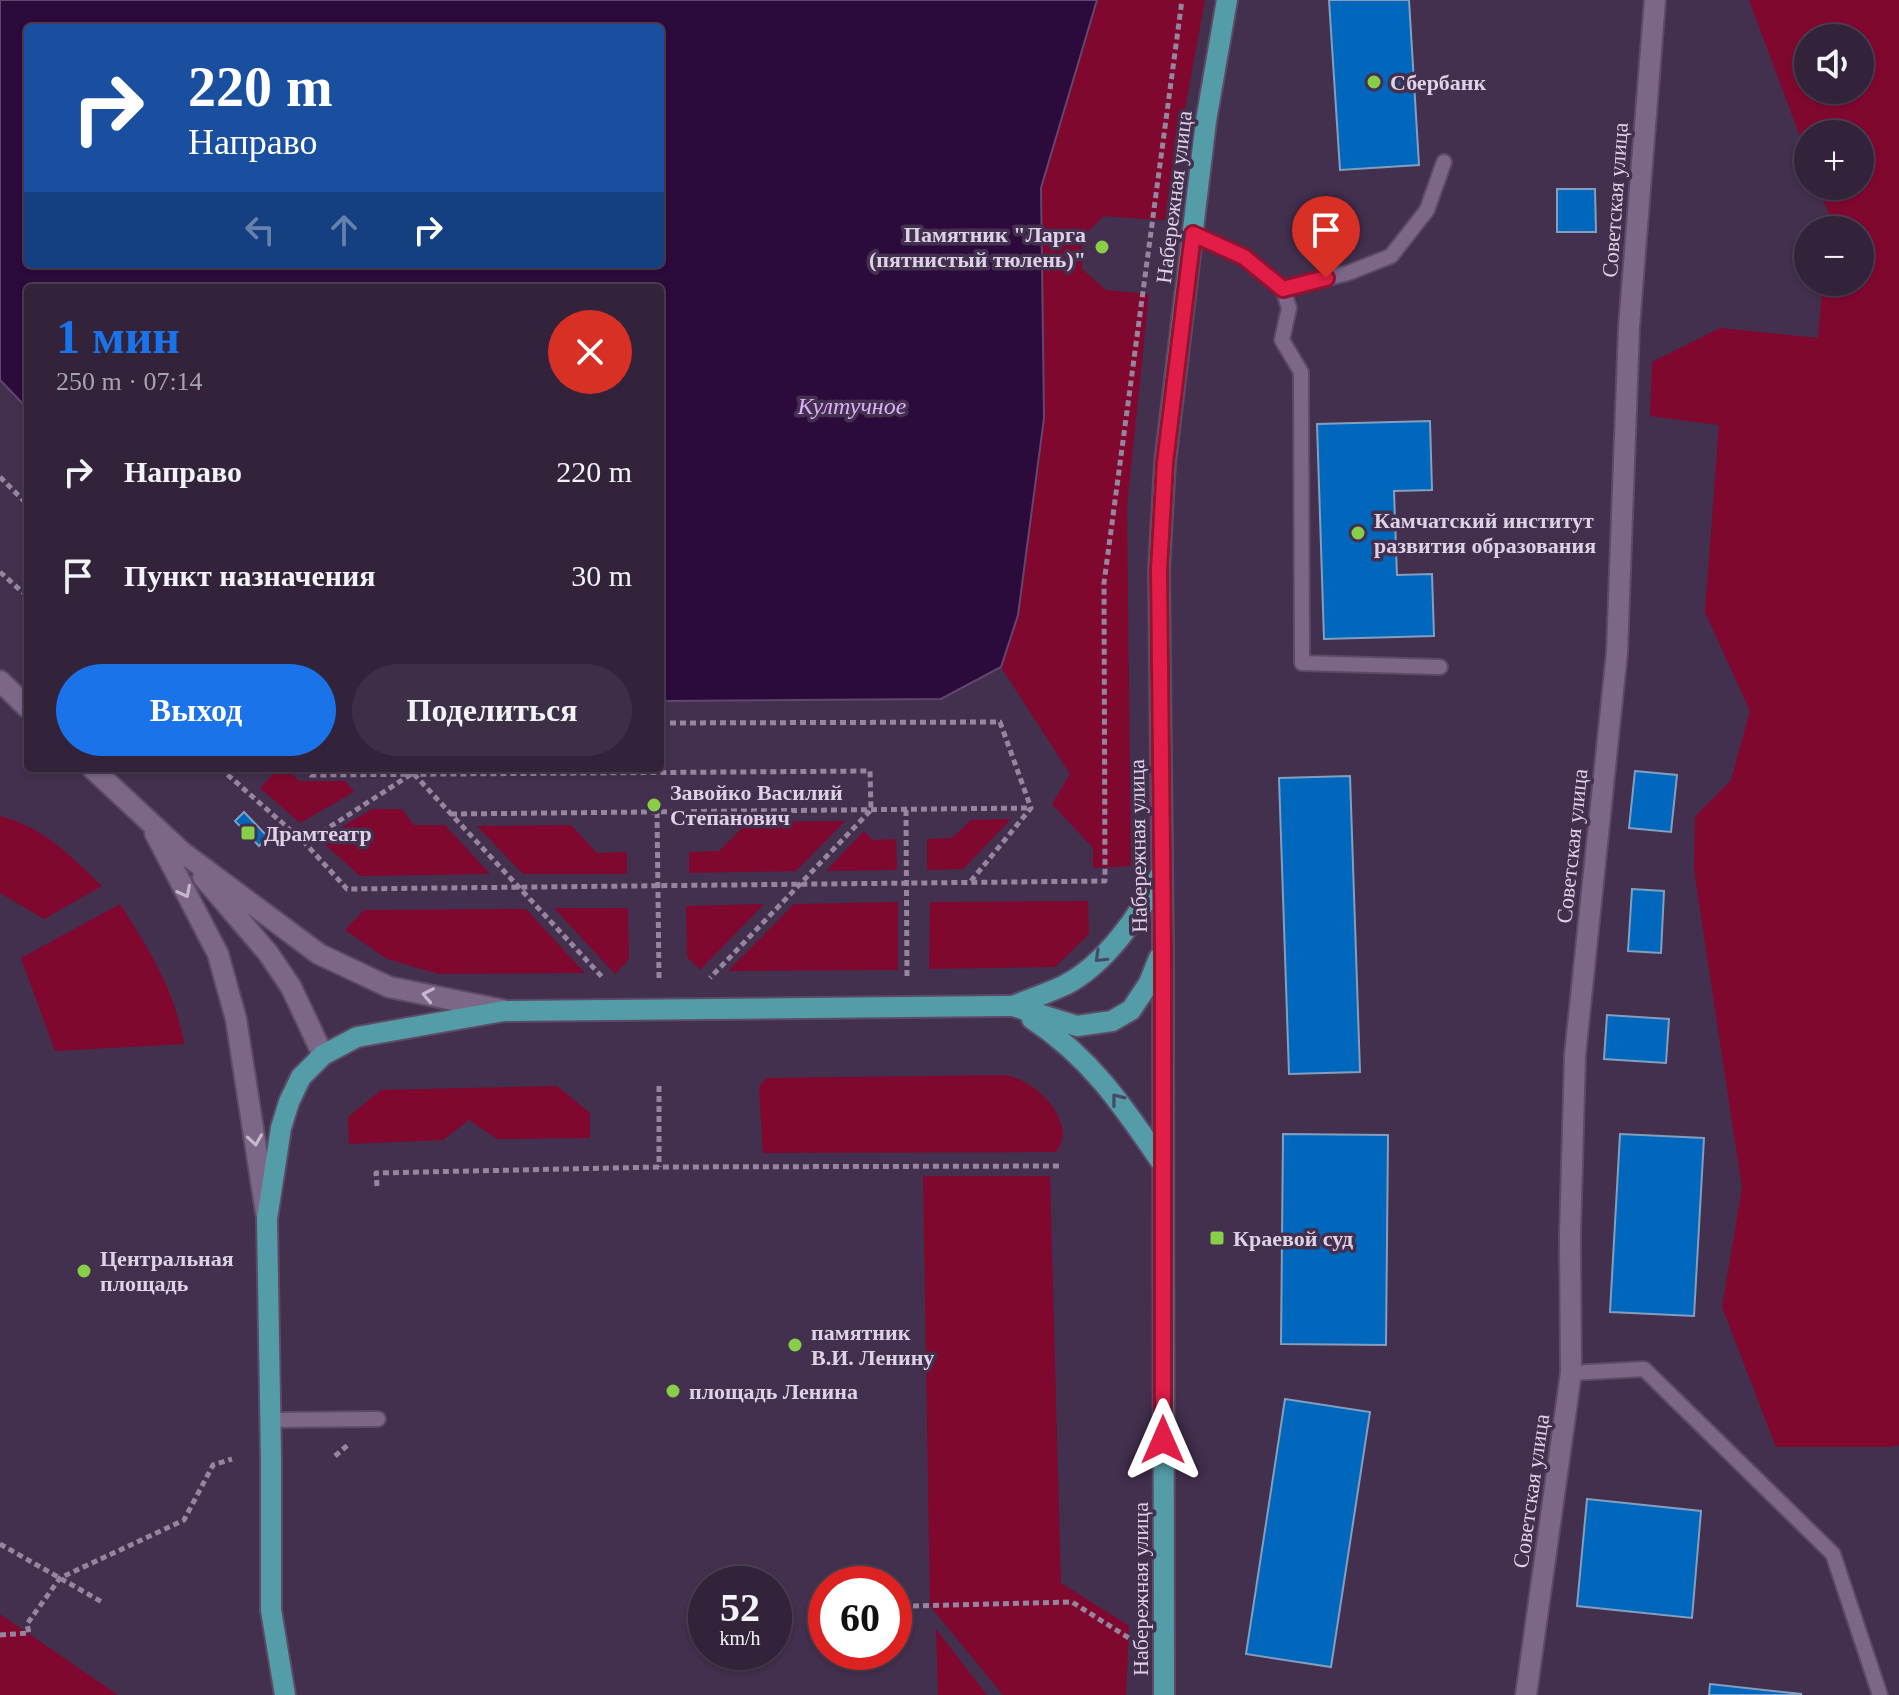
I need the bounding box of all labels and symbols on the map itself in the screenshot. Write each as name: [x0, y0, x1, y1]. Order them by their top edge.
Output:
place label: Сбербанк: [1390, 70, 1487, 95]
marker: Сбербанк: [1365, 73, 1383, 91]
street label: Набережная улица: [1151, 109, 1197, 285]
street label: Советская улица: [1597, 121, 1633, 278]
pin: [1292, 196, 1360, 278]
place label: Памятник "Ларга (пятнистый тюлень)": [869, 222, 1086, 272]
marker: Памятник "Ларга (пятнистый тюлень)": [1093, 238, 1111, 256]
water label: Култучное: [797, 393, 907, 419]
place label: Камчатский институт развития образования: [1374, 508, 1596, 558]
marker: Камчатский институт развития образования: [1349, 524, 1367, 542]
street label: Набережная улица: [1124, 759, 1152, 933]
street label: Советская улица: [1551, 767, 1593, 925]
place label: Завойко Василий Степанович: [670, 780, 843, 830]
marker: Завойко Василий Степанович: [645, 796, 663, 814]
place label: Драмтеатр: [264, 821, 372, 846]
marker: Драмтеатр: [239, 824, 257, 842]
one-way arrow: [176, 883, 191, 898]
one-way arrow: [1095, 947, 1109, 962]
one-way arrow: [422, 987, 435, 1004]
one-way arrow: [1113, 1093, 1127, 1108]
one-way arrow: [246, 1133, 263, 1147]
place label: Краевой суд: [1233, 1226, 1353, 1251]
marker: Краевой суд: [1208, 1229, 1226, 1247]
place label: Центральная площадь: [100, 1246, 234, 1296]
marker: Центральная площадь: [75, 1262, 93, 1280]
place label: памятник В.И. Ленину: [811, 1320, 934, 1370]
marker: памятник В.И. Ленину: [786, 1336, 804, 1354]
place label: площадь Ленина: [689, 1379, 858, 1404]
marker: площадь Ленина: [664, 1382, 682, 1400]
position arrow: [1121, 1398, 1205, 1482]
street label: Советская улица: [1508, 1412, 1554, 1570]
street label: Набережная улица: [1128, 1502, 1153, 1676]
speed limit sign: 60: [808, 1566, 912, 1670]

